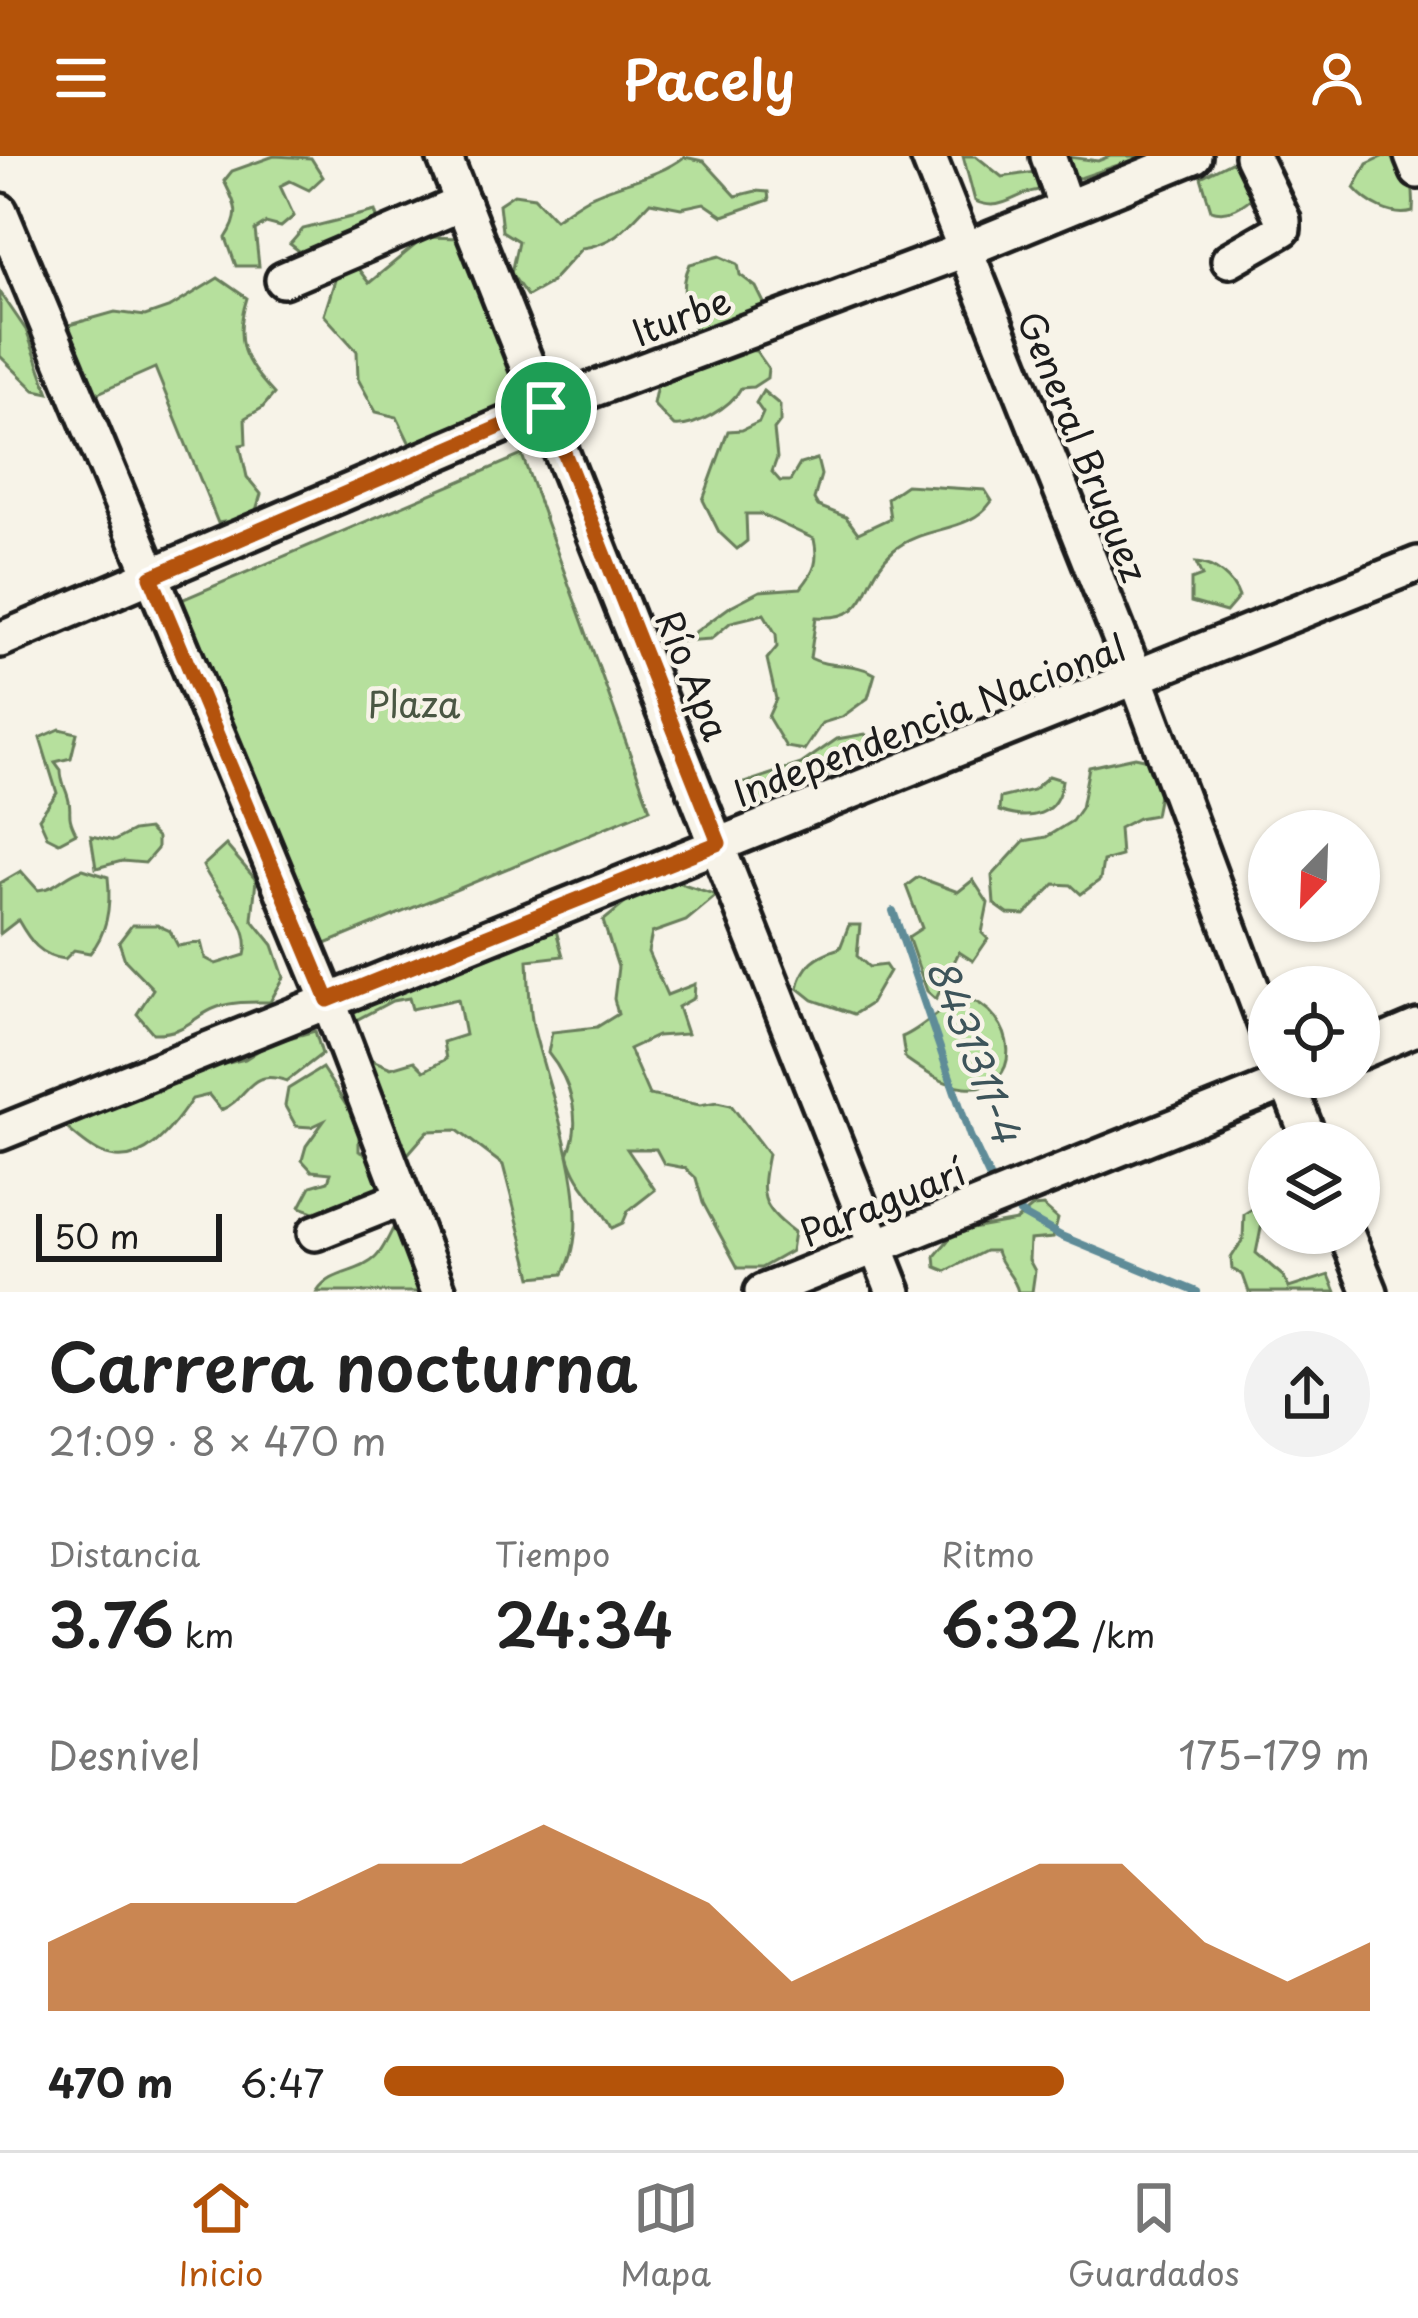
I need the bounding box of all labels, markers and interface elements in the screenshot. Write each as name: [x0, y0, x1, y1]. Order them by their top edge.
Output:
text: Pacely: [623, 38, 795, 119]
icon: menu: [48, 45, 114, 111]
icon: person: [1304, 45, 1370, 111]
street label: Iturbe: [624, 272, 738, 358]
street label: General Bruguez: [1005, 302, 1163, 590]
pin: [495, 356, 597, 458]
icon: arrive: [513, 374, 579, 440]
street label: Río Apa: [643, 602, 745, 748]
street label: Independencia Nacional: [725, 619, 1133, 819]
park label: Plaza: [368, 676, 461, 730]
north arrow: [1248, 810, 1380, 942]
map controls: [1248, 810, 1380, 1254]
water label: 8431311-4: [914, 950, 1038, 1152]
button: locate: [1248, 966, 1380, 1098]
button: layers: [1248, 1122, 1380, 1254]
street label: Paraguarí: [791, 1143, 973, 1259]
scale bar: [36, 1208, 222, 1261]
text: 50 m: [54, 1210, 140, 1260]
text: Carrera nocturna: [48, 1315, 638, 1414]
button: share: [1244, 1331, 1370, 1457]
text: 21:09 · 8 × 470 m: [48, 1410, 387, 1469]
text: Distancia: [48, 1528, 200, 1578]
text: Tiempo: [495, 1528, 610, 1578]
text: Ritmo: [941, 1528, 1034, 1578]
text: 3.76: [48, 1578, 174, 1668]
text: 24:34: [495, 1578, 673, 1668]
text: 6:32: [941, 1578, 1081, 1668]
text: km: [174, 1609, 234, 1659]
text: /km: [1081, 1609, 1155, 1659]
text: Desnivel: [48, 1724, 200, 1783]
text: 175–179 m: [1179, 1724, 1370, 1783]
text: 470 m: [48, 2052, 173, 2111]
text: 6:47: [240, 2052, 324, 2111]
tab: Inicio: [178, 2175, 263, 2297]
tab: Mapa: [620, 2175, 711, 2297]
tab: Guardados: [1068, 2175, 1240, 2297]

